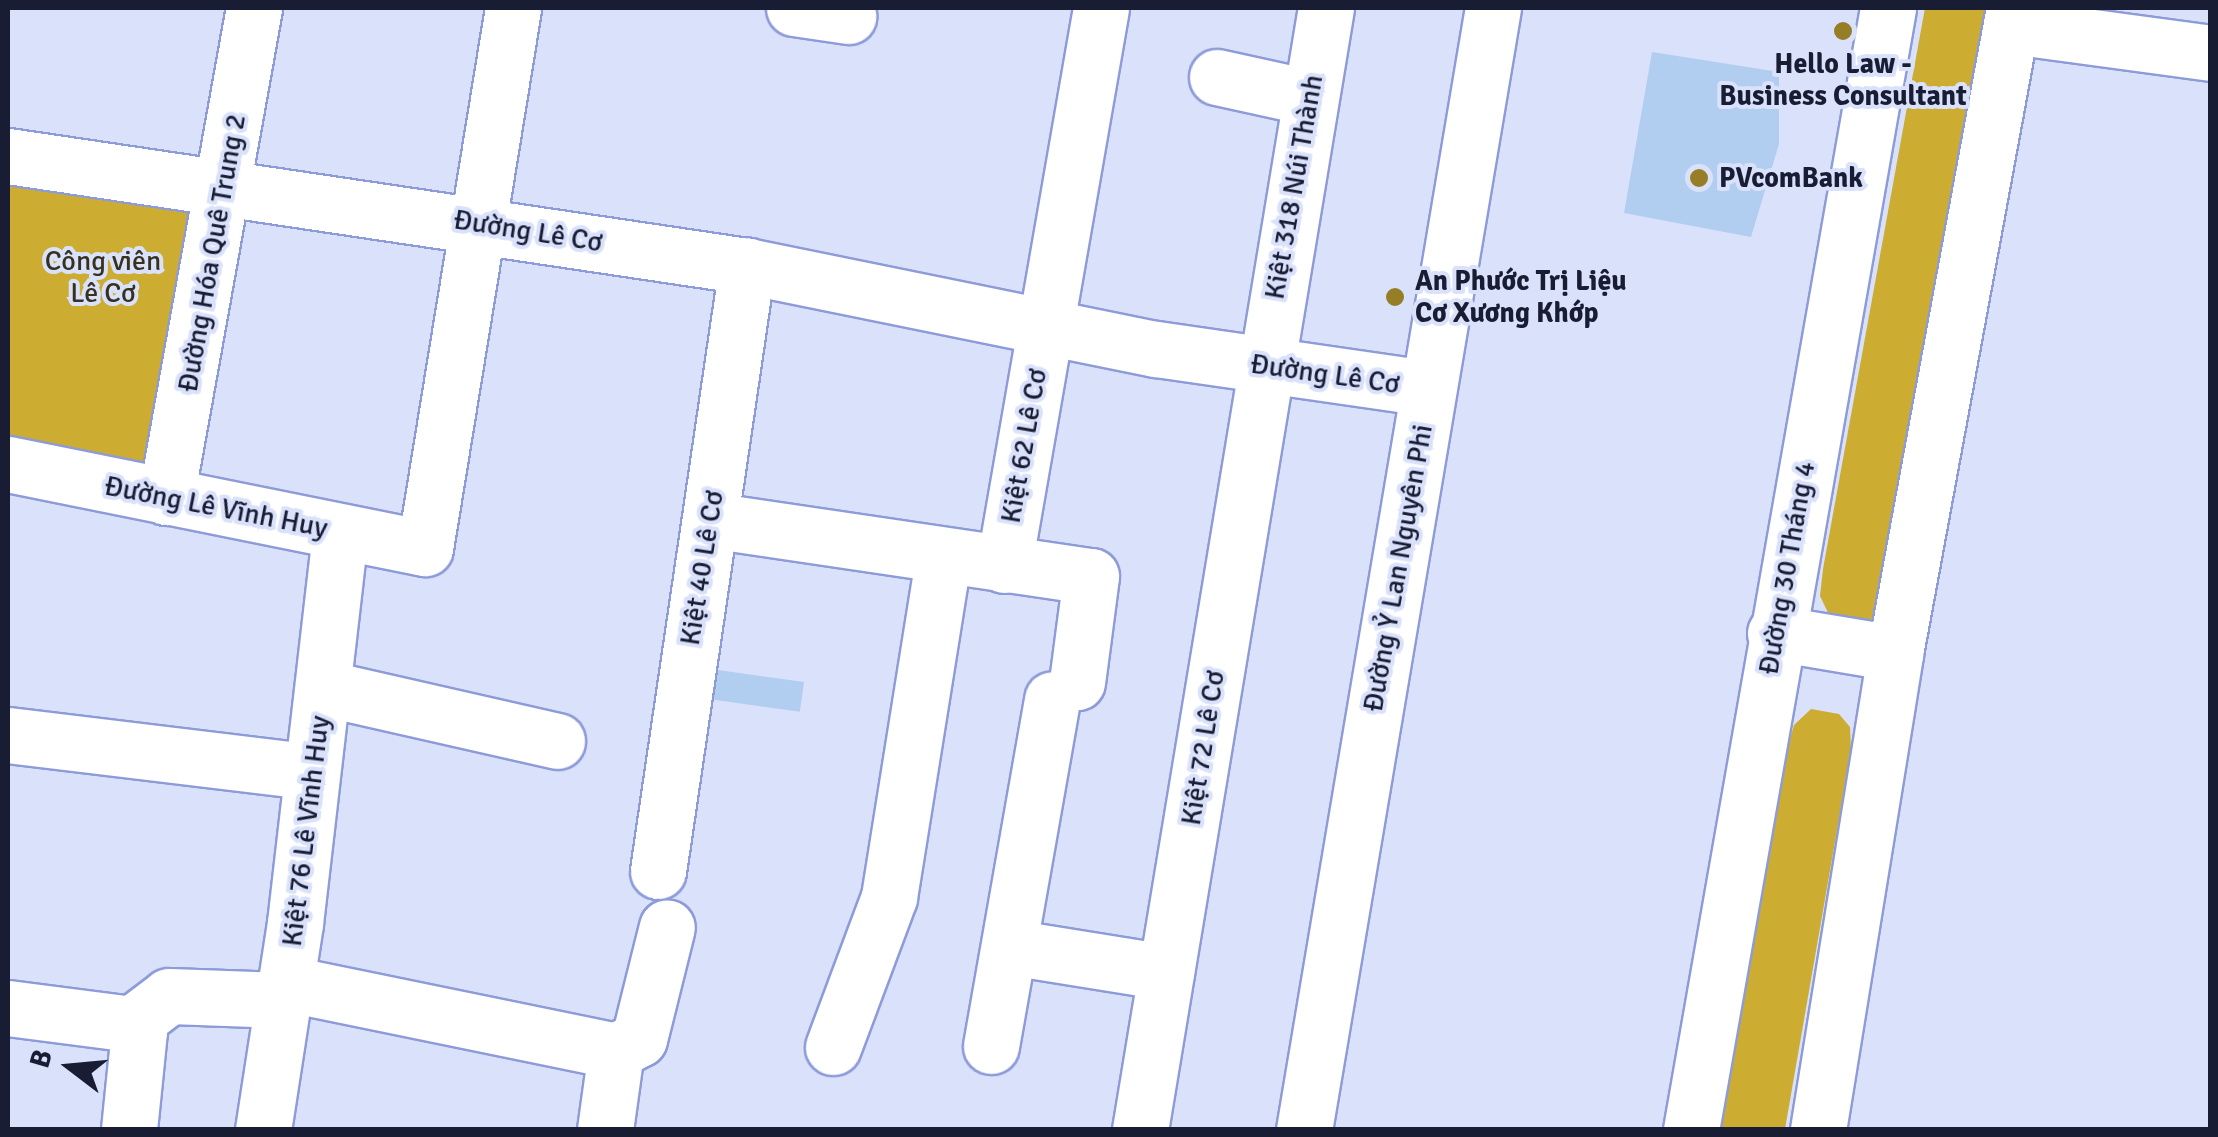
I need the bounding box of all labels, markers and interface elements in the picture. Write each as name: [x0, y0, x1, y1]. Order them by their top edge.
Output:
marker: Hello Law - Business Consultant: [1832, 20, 1854, 42]
place label: Hello Law - Business Consultant: [1719, 47, 1967, 113]
street label: Kiệt 318 Núi Thành: [1258, 72, 1330, 302]
street label: Đường Hóa Quê Trung 2: [171, 111, 253, 395]
place label: PVcomBank: [1719, 161, 1863, 195]
marker: PVcomBank: [1688, 167, 1710, 189]
street label: Đường Lê Cơ: [451, 203, 605, 259]
park label: Công viên Lê Cơ: [45, 244, 161, 310]
place label: An Phước Trị Liệu Cơ Xương Khớp: [1415, 264, 1627, 330]
marker: An Phước Trị Liệu Cơ Xương Khớp: [1384, 286, 1406, 308]
street label: Đường Lê Cơ: [1248, 347, 1402, 401]
street label: Kiệt 62 Lê Cơ: [994, 366, 1054, 526]
street label: Đường Ỷ Lan Nguyên Phi: [1356, 422, 1440, 714]
street label: Đường 30 Tháng 4: [1752, 459, 1822, 677]
street label: Đường Lê Vĩnh Huy: [102, 469, 330, 545]
street label: Kiệt 40 Lê Cơ: [673, 488, 731, 648]
street label: Kiệt 72 Lê Cơ: [1174, 668, 1232, 828]
street label: Kiệt 76 Lê Vĩnh Huy: [275, 714, 337, 948]
north arrow: [20, 1017, 120, 1117]
text: B: [22, 1046, 60, 1072]

